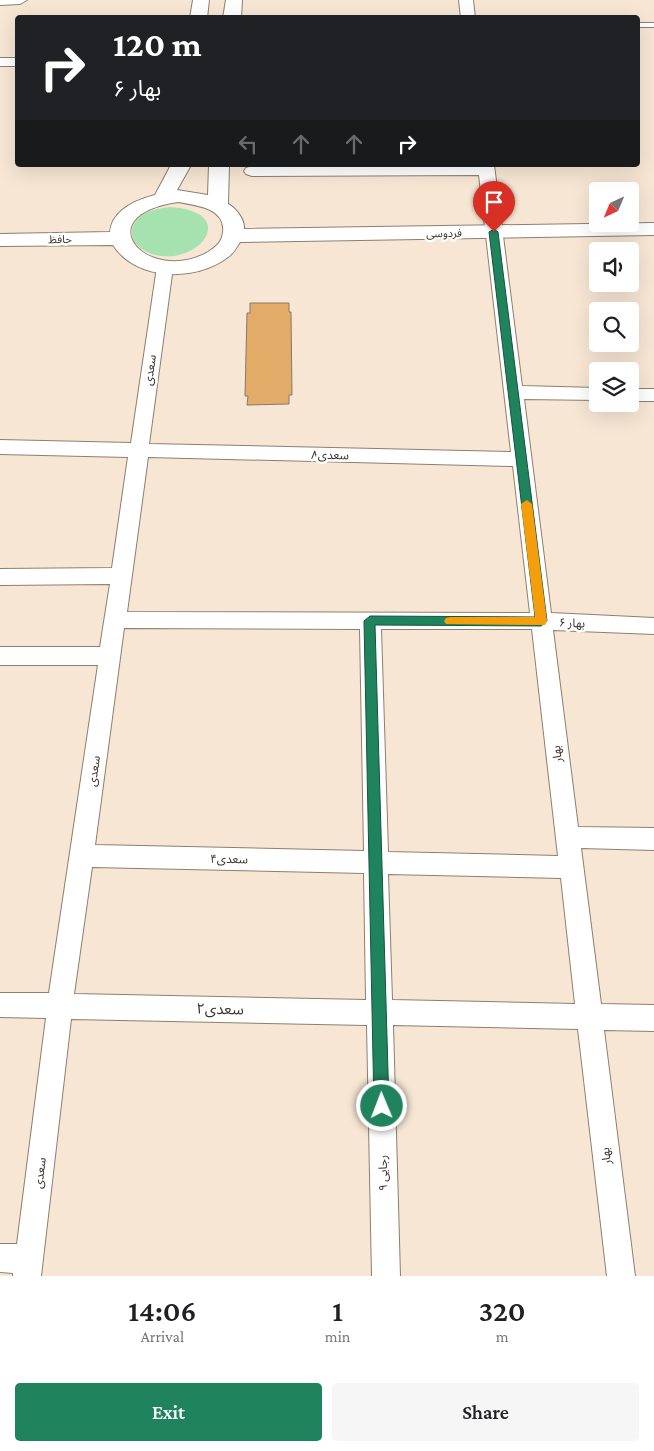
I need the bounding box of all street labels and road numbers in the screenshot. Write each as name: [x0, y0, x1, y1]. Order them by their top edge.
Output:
street label: فردوسی: [426, 227, 462, 240]
street label: حافظ: [48, 233, 72, 245]
street label: سعدی: [141, 354, 159, 386]
street label: سعدی۸: [311, 448, 349, 462]
street label: بهار ۶: [559, 616, 585, 630]
street label: بهار: [549, 745, 565, 764]
street label: سعدی: [85, 755, 103, 787]
street label: سعدی۴: [210, 852, 248, 866]
street label: سعدی۲: [196, 1001, 244, 1018]
street label: بهار: [598, 1147, 614, 1166]
street label: رجایی ۹: [376, 1155, 390, 1191]
street label: سعدی: [31, 1157, 49, 1189]

